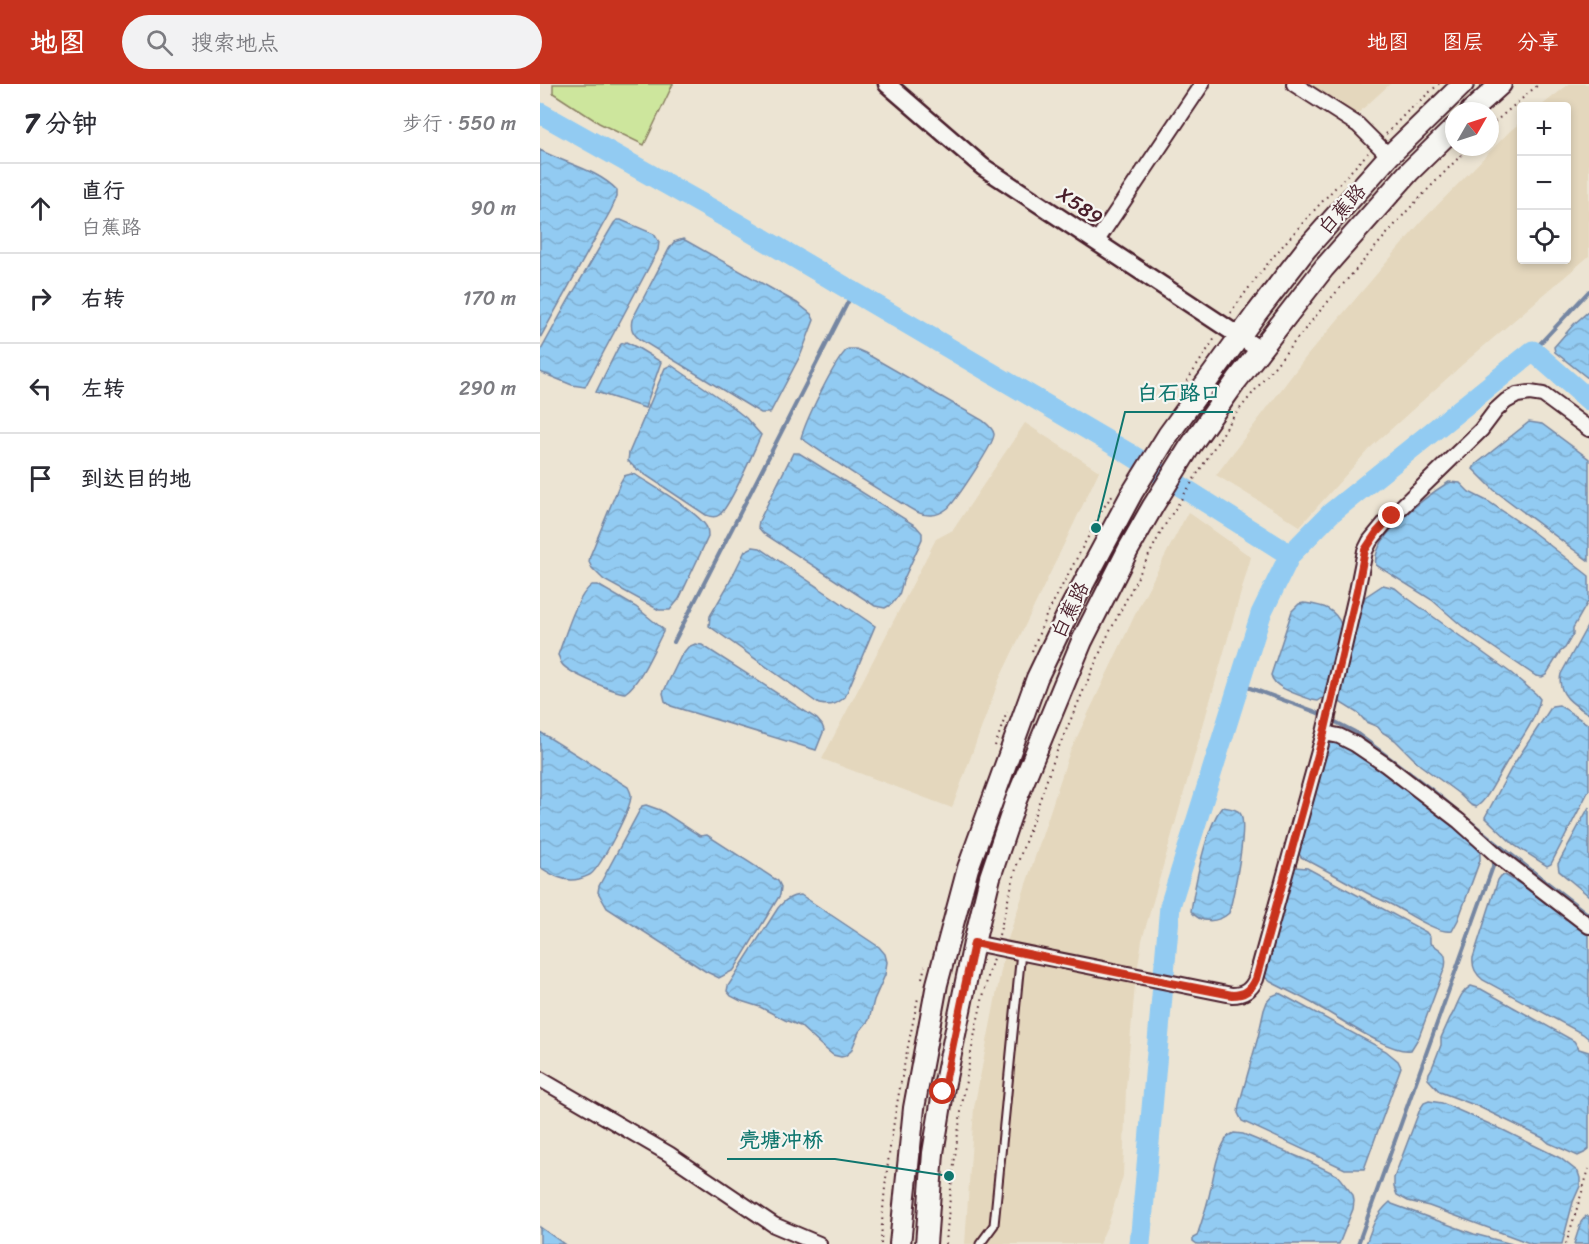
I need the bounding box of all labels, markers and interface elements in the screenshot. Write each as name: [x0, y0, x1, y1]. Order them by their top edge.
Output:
search box: [122, 15, 542, 69]
text: 地图: [30, 18, 86, 67]
text: 搜索地点: [191, 23, 279, 62]
text: 地图: [1367, 23, 1409, 61]
text: 图层: [1442, 23, 1484, 61]
text: 分享: [1517, 23, 1559, 61]
icon: search: [143, 26, 176, 59]
text: 7 分钟: [24, 100, 98, 146]
north arrow: [1445, 102, 1499, 156]
map controls: [1517, 102, 1571, 264]
button: +: [1517, 102, 1571, 156]
text: 步行 · 550 m: [403, 106, 516, 141]
button: −: [1517, 156, 1571, 210]
text: 直行: [81, 171, 125, 210]
street label: 白蕉路: [1309, 174, 1376, 243]
street label: X589: [1049, 177, 1110, 234]
text: 90 m: [471, 191, 516, 226]
icon: ahead: [24, 192, 57, 225]
text: 白蕉路: [81, 210, 141, 245]
button: locate: [1517, 210, 1571, 264]
text: 右转: [81, 279, 125, 318]
text: 170 m: [463, 281, 516, 316]
icon: right: [24, 282, 57, 315]
text: 左转: [81, 369, 125, 408]
text: 290 m: [459, 371, 516, 406]
icon: left: [24, 372, 57, 405]
callout: 白石路口: [1125, 373, 1233, 412]
text: 白石路口: [1137, 374, 1221, 412]
text: 到达目的地: [81, 459, 191, 498]
icon: arrive: [24, 462, 57, 495]
route end: [1378, 502, 1404, 528]
street label: 白蕉路: [1041, 574, 1099, 645]
route start: [929, 1078, 955, 1104]
callout: 壳塘冲桥: [727, 1120, 835, 1159]
text: 壳塘冲桥: [739, 1121, 823, 1159]

